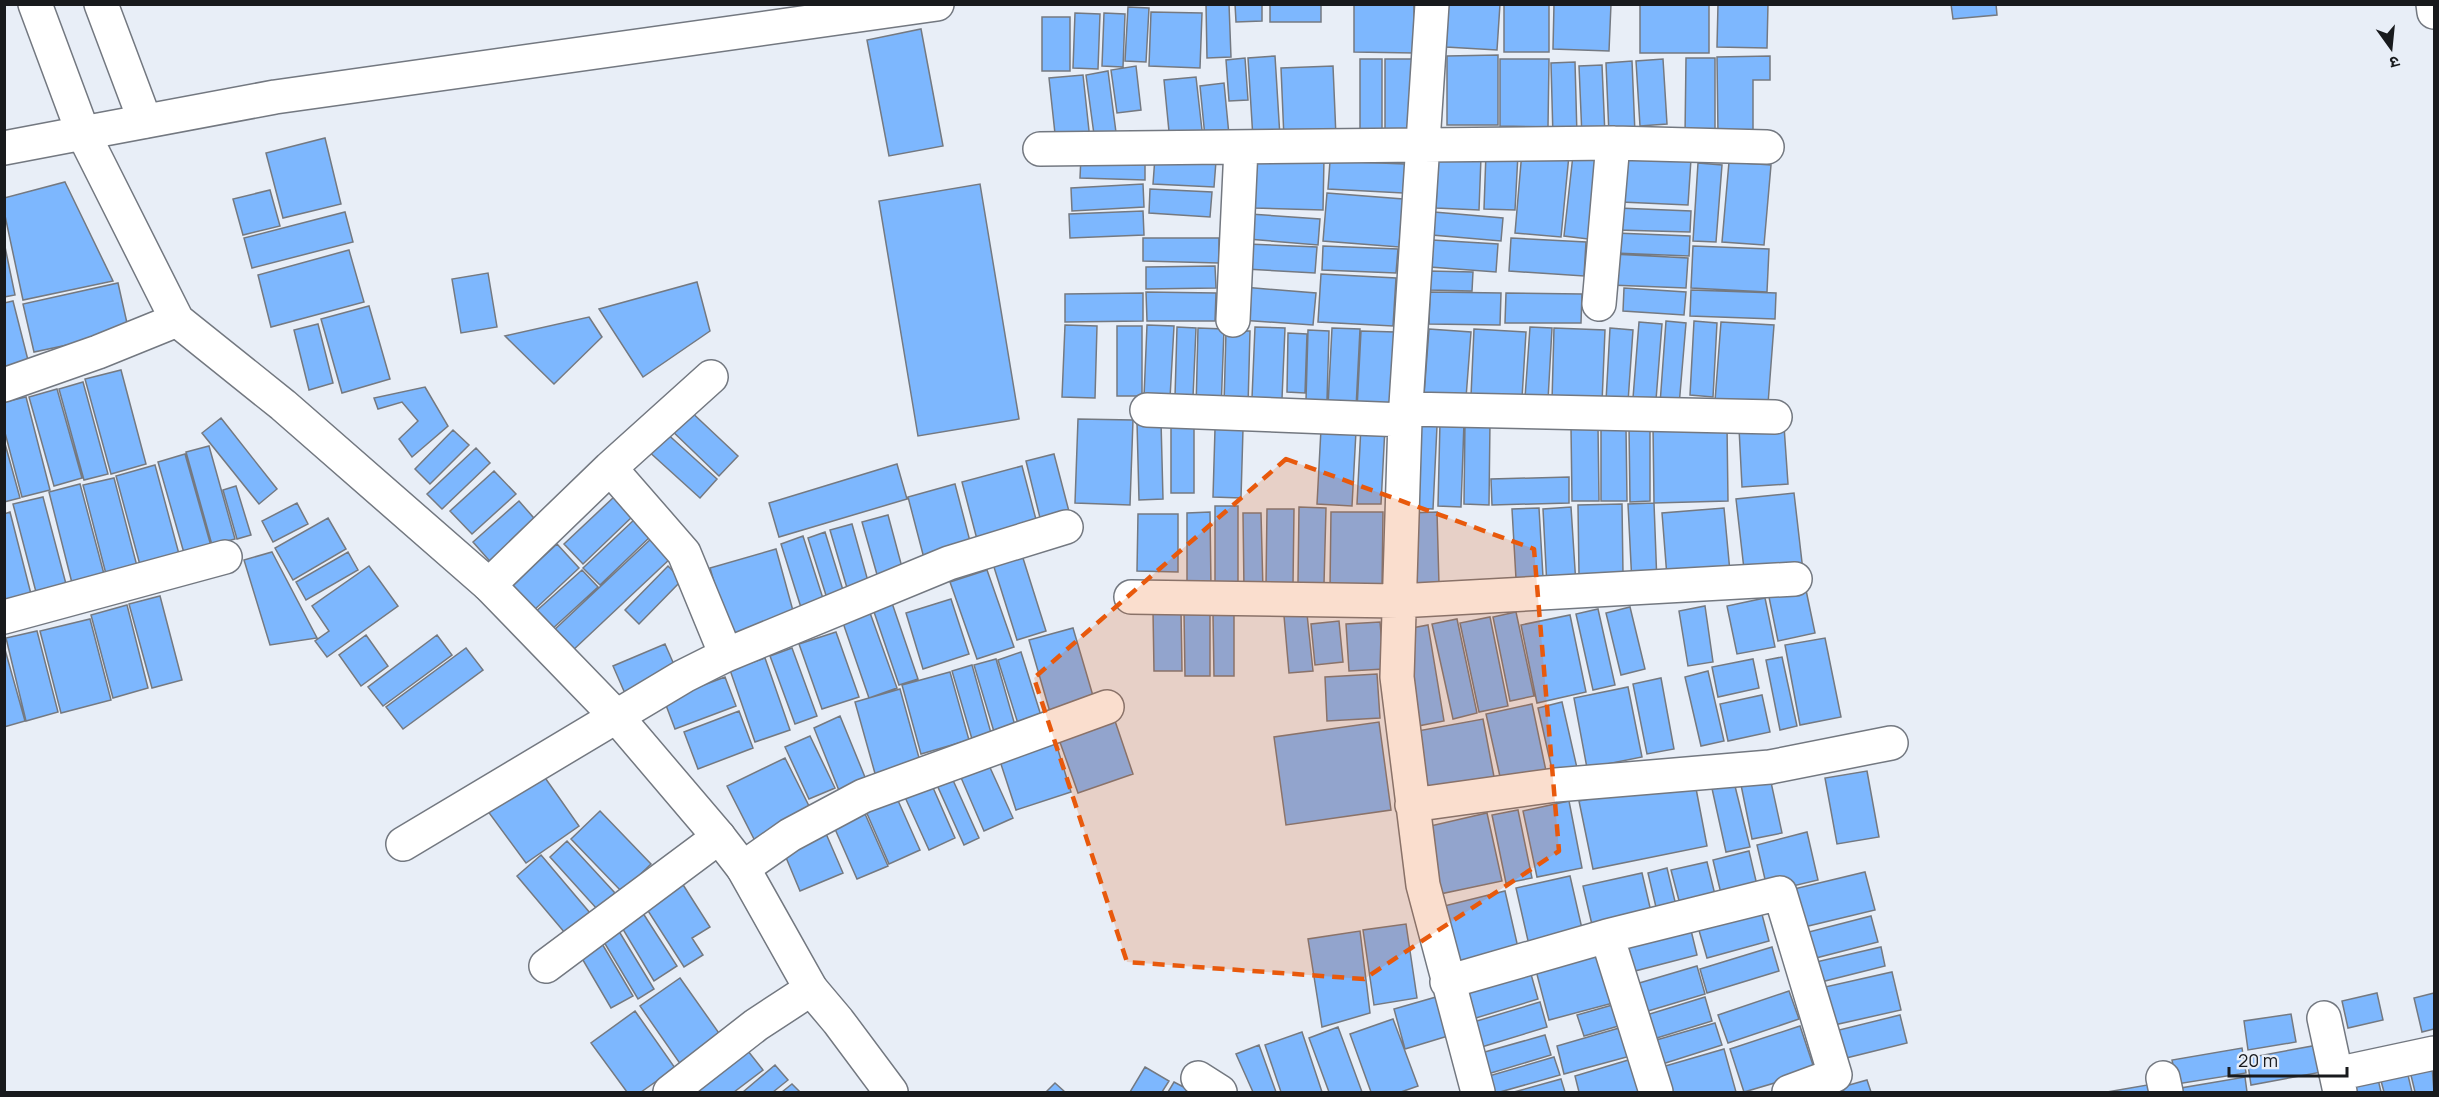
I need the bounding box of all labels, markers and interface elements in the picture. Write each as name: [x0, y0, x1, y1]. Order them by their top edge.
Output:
north arrow: [2361, 18, 2421, 78]
text: उ: [2387, 51, 2402, 74]
scale bar: [2229, 1040, 2348, 1078]
text: 20 m: [2238, 1048, 2278, 1072]

